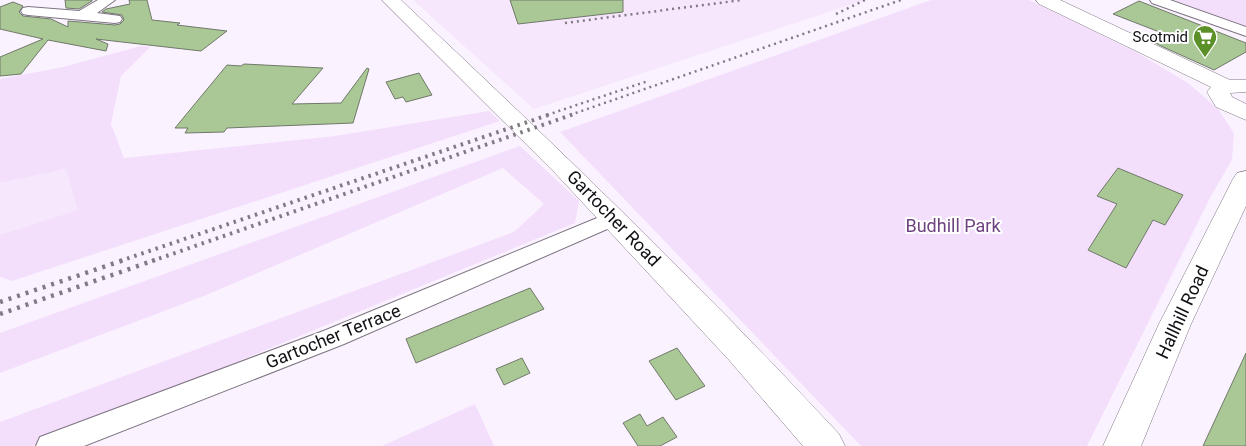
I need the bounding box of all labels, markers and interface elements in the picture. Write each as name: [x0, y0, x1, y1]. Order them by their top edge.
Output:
supermarket icon: Scotmid: [1192, 24, 1218, 58]
place label: Scotmid: [1133, 28, 1188, 46]
street label: Gartocher Road: [563, 166, 665, 270]
park label: Budhill Park: [905, 215, 1001, 236]
street label: Hallhill Road: [1151, 262, 1213, 362]
street label: Gartocher Terrace: [262, 299, 404, 373]

